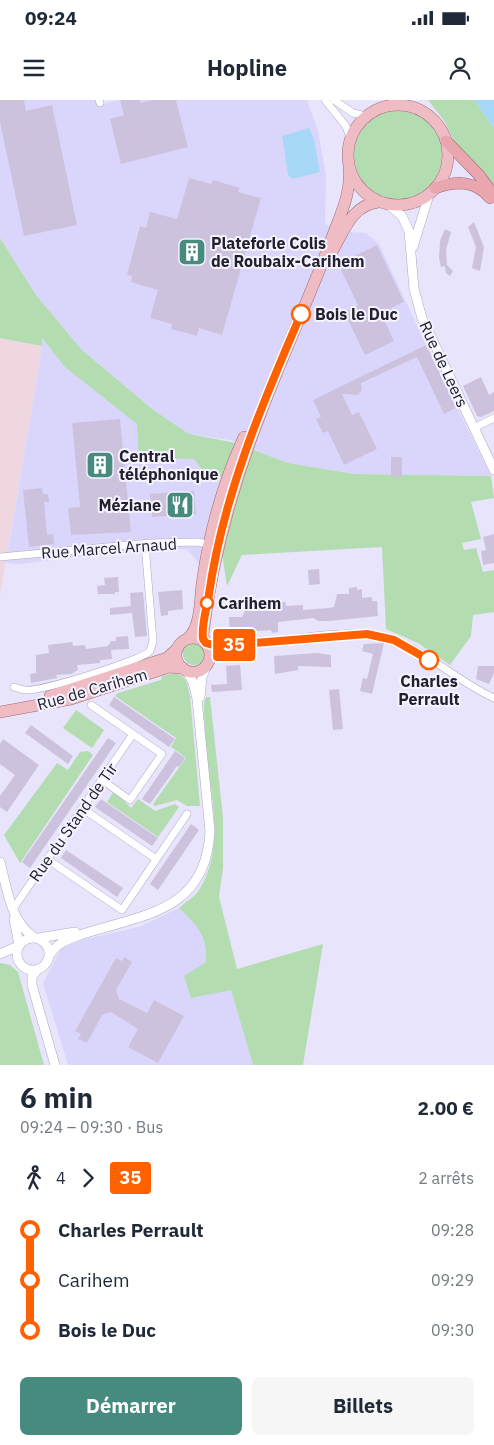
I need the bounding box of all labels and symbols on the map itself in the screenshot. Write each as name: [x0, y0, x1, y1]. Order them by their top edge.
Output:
place label: Plateforle Colis de Roubaix-Carihem: [211, 233, 365, 271]
building icon: Plateforle Colis de Roubaix-Carihem: [177, 237, 207, 267]
marker: Bois le Duc: [291, 304, 311, 324]
place label: Bois le Duc: [315, 304, 398, 324]
street label: Rue de Leers: [415, 318, 473, 410]
place label: Central téléphonique: [119, 446, 219, 484]
building icon: Central téléphonique: [85, 450, 115, 480]
restaurant icon: Méziane: [165, 490, 195, 520]
place label: Méziane: [98, 495, 161, 515]
street label: Rue Marcel Arnaud: [40, 533, 178, 563]
place label: Carihem: [218, 593, 281, 613]
marker: Carihem: [200, 596, 214, 610]
line badge: 35: [212, 629, 256, 661]
marker: Charles Perrault: [419, 650, 439, 670]
street label: Rue de Carihem: [34, 664, 150, 714]
place label: Charles Perrault: [398, 671, 460, 709]
street label: Rue du Stand de Tir: [25, 759, 122, 885]

